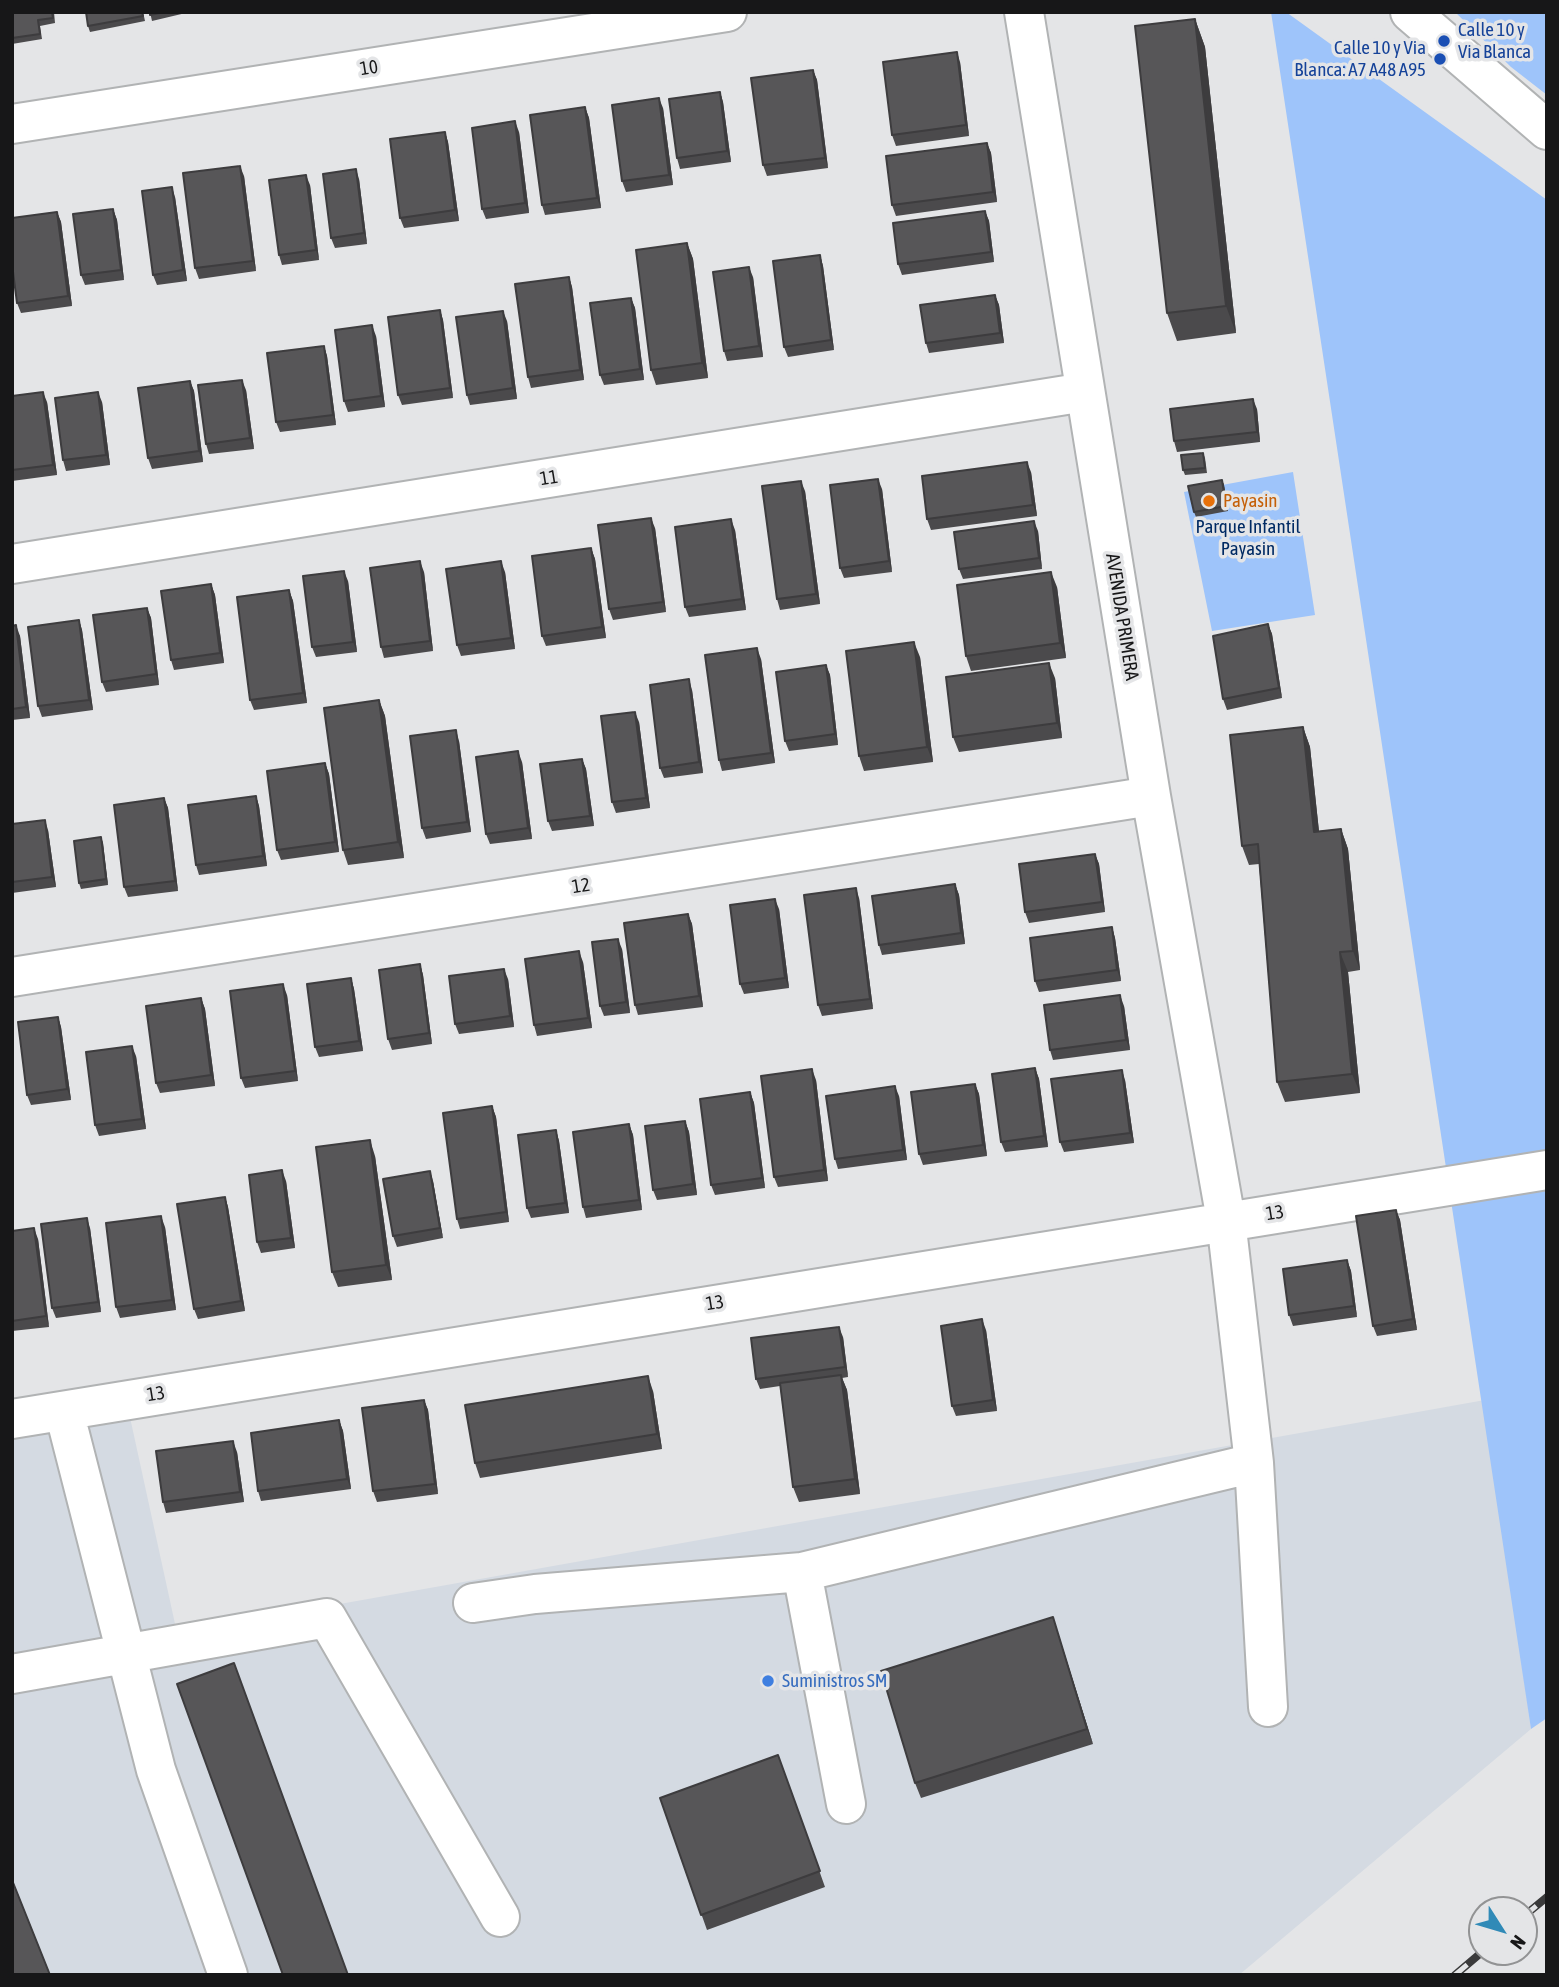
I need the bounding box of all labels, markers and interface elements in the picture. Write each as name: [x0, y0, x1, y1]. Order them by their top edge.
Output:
place label: Calle 10 y Via Blanca: [1458, 19, 1531, 63]
marker: Calle 10 y Via Blanca: [1436, 33, 1452, 49]
place label: Calle 10 y Via Blanca: A7 A48 A95: [1294, 37, 1426, 81]
marker: Calle 10 y Via Blanca: A7 A48 A95: [1432, 51, 1448, 67]
street label: 10: [358, 55, 380, 81]
street label: 11: [538, 465, 560, 491]
place label: Payasin: [1223, 490, 1278, 512]
marker: Payasin: [1201, 493, 1217, 509]
park label: Parque Infantil Payasin: [1195, 516, 1301, 560]
street label: AVENIDA PRIMERA: [1101, 552, 1143, 682]
street label: 12: [570, 873, 592, 899]
street label: 13: [1264, 1200, 1286, 1226]
street label: 13: [704, 1290, 726, 1316]
street label: 13: [145, 1381, 167, 1407]
place label: Suministros SM: [782, 1670, 888, 1692]
marker: Suministros SM: [760, 1673, 776, 1689]
north arrow: [1468, 1896, 1538, 1966]
text: N: [1506, 1931, 1530, 1954]

